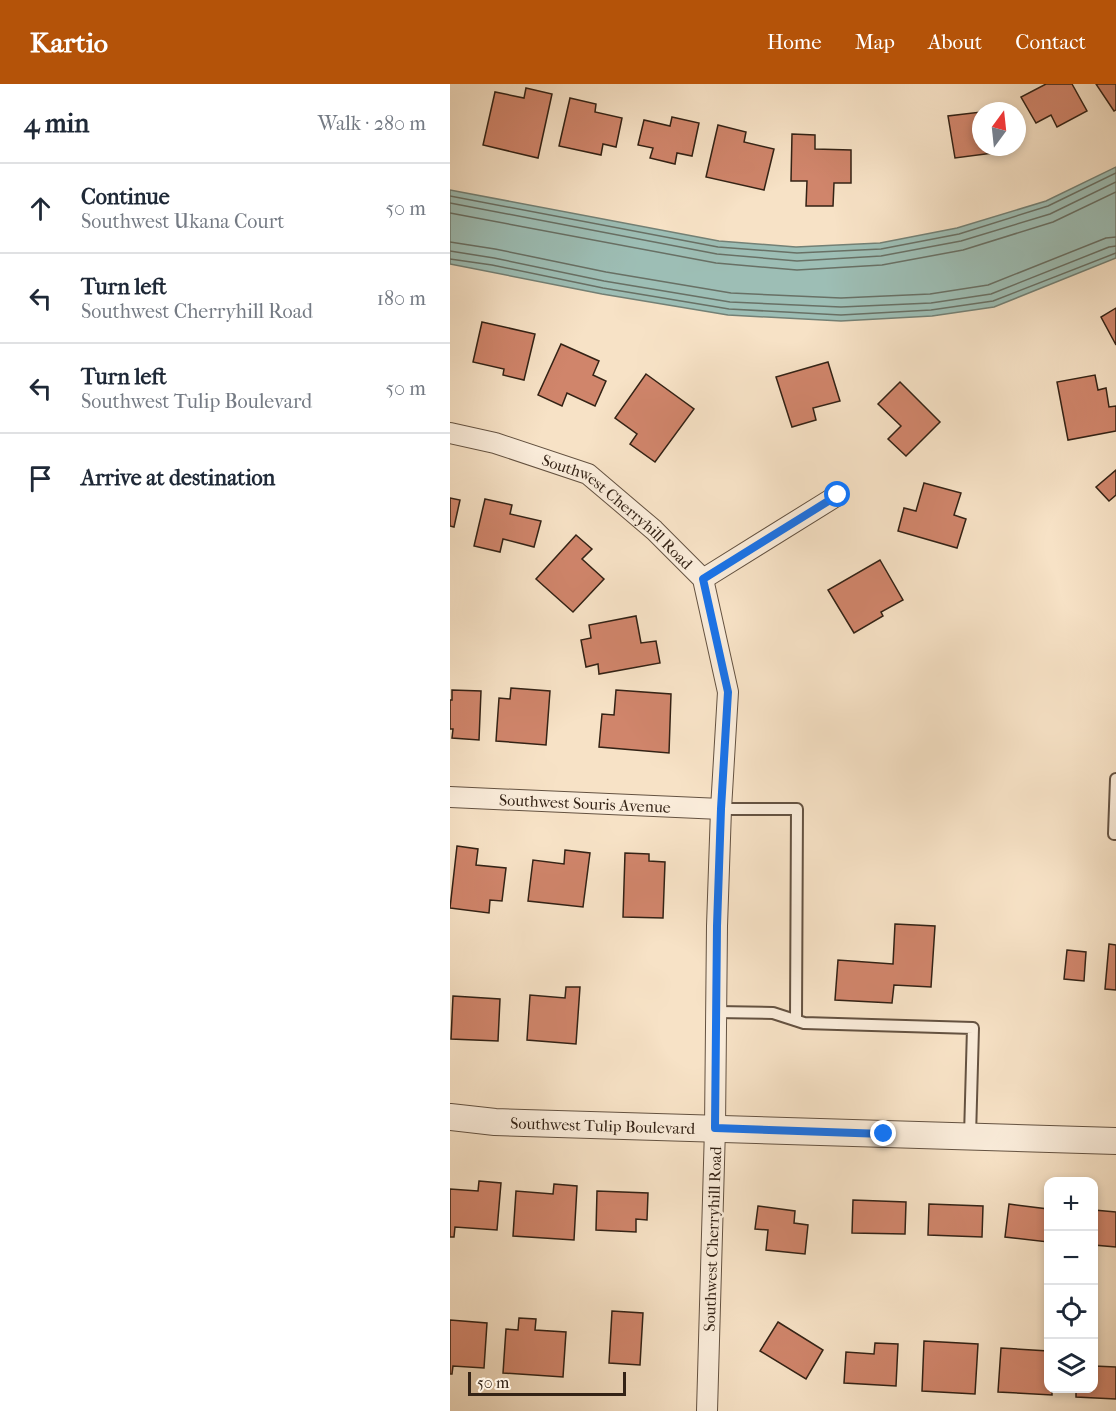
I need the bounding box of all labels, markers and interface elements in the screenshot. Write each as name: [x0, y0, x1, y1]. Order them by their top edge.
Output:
text: Kartio: [30, 26, 108, 59]
text: Home: [767, 30, 822, 54]
text: Map: [855, 30, 895, 54]
text: About: [928, 30, 982, 54]
text: Contact: [1015, 30, 1086, 54]
north arrow: [972, 102, 1026, 156]
text: 4 min: [24, 108, 89, 139]
text: Walk · 280 m: [318, 112, 426, 135]
text: Continue: [81, 184, 170, 210]
icon: ahead: [24, 192, 57, 225]
text: 50 m: [385, 197, 426, 220]
text: Southwest Ukana Court: [81, 210, 284, 233]
text: Turn left: [81, 274, 167, 300]
icon: left: [24, 282, 57, 315]
text: 180 m: [377, 287, 426, 310]
text: Southwest Cherryhill Road: [81, 300, 313, 323]
text: Turn left: [81, 364, 167, 390]
icon: left: [24, 372, 57, 405]
text: 50 m: [385, 377, 426, 400]
text: Southwest Tulip Boulevard: [81, 390, 312, 413]
street label: Southwest Cherryhill Road: [539, 450, 697, 573]
icon: arrive: [24, 462, 57, 495]
text: Arrive at destination: [81, 465, 275, 491]
route start: [824, 481, 850, 507]
street label: Southwest Souris Avenue: [498, 790, 671, 817]
street label: Southwest Tulip Boulevard: [510, 1113, 696, 1138]
route end: [870, 1120, 896, 1146]
street label: Southwest Cherryhill Road: [700, 1146, 725, 1332]
map controls: [1044, 1177, 1098, 1393]
button: +: [1044, 1177, 1098, 1231]
button: −: [1044, 1231, 1098, 1285]
button: locate: [1044, 1285, 1098, 1339]
button: layers: [1044, 1339, 1098, 1393]
scale bar: [468, 1369, 626, 1396]
text: 50 m: [477, 1373, 509, 1392]

